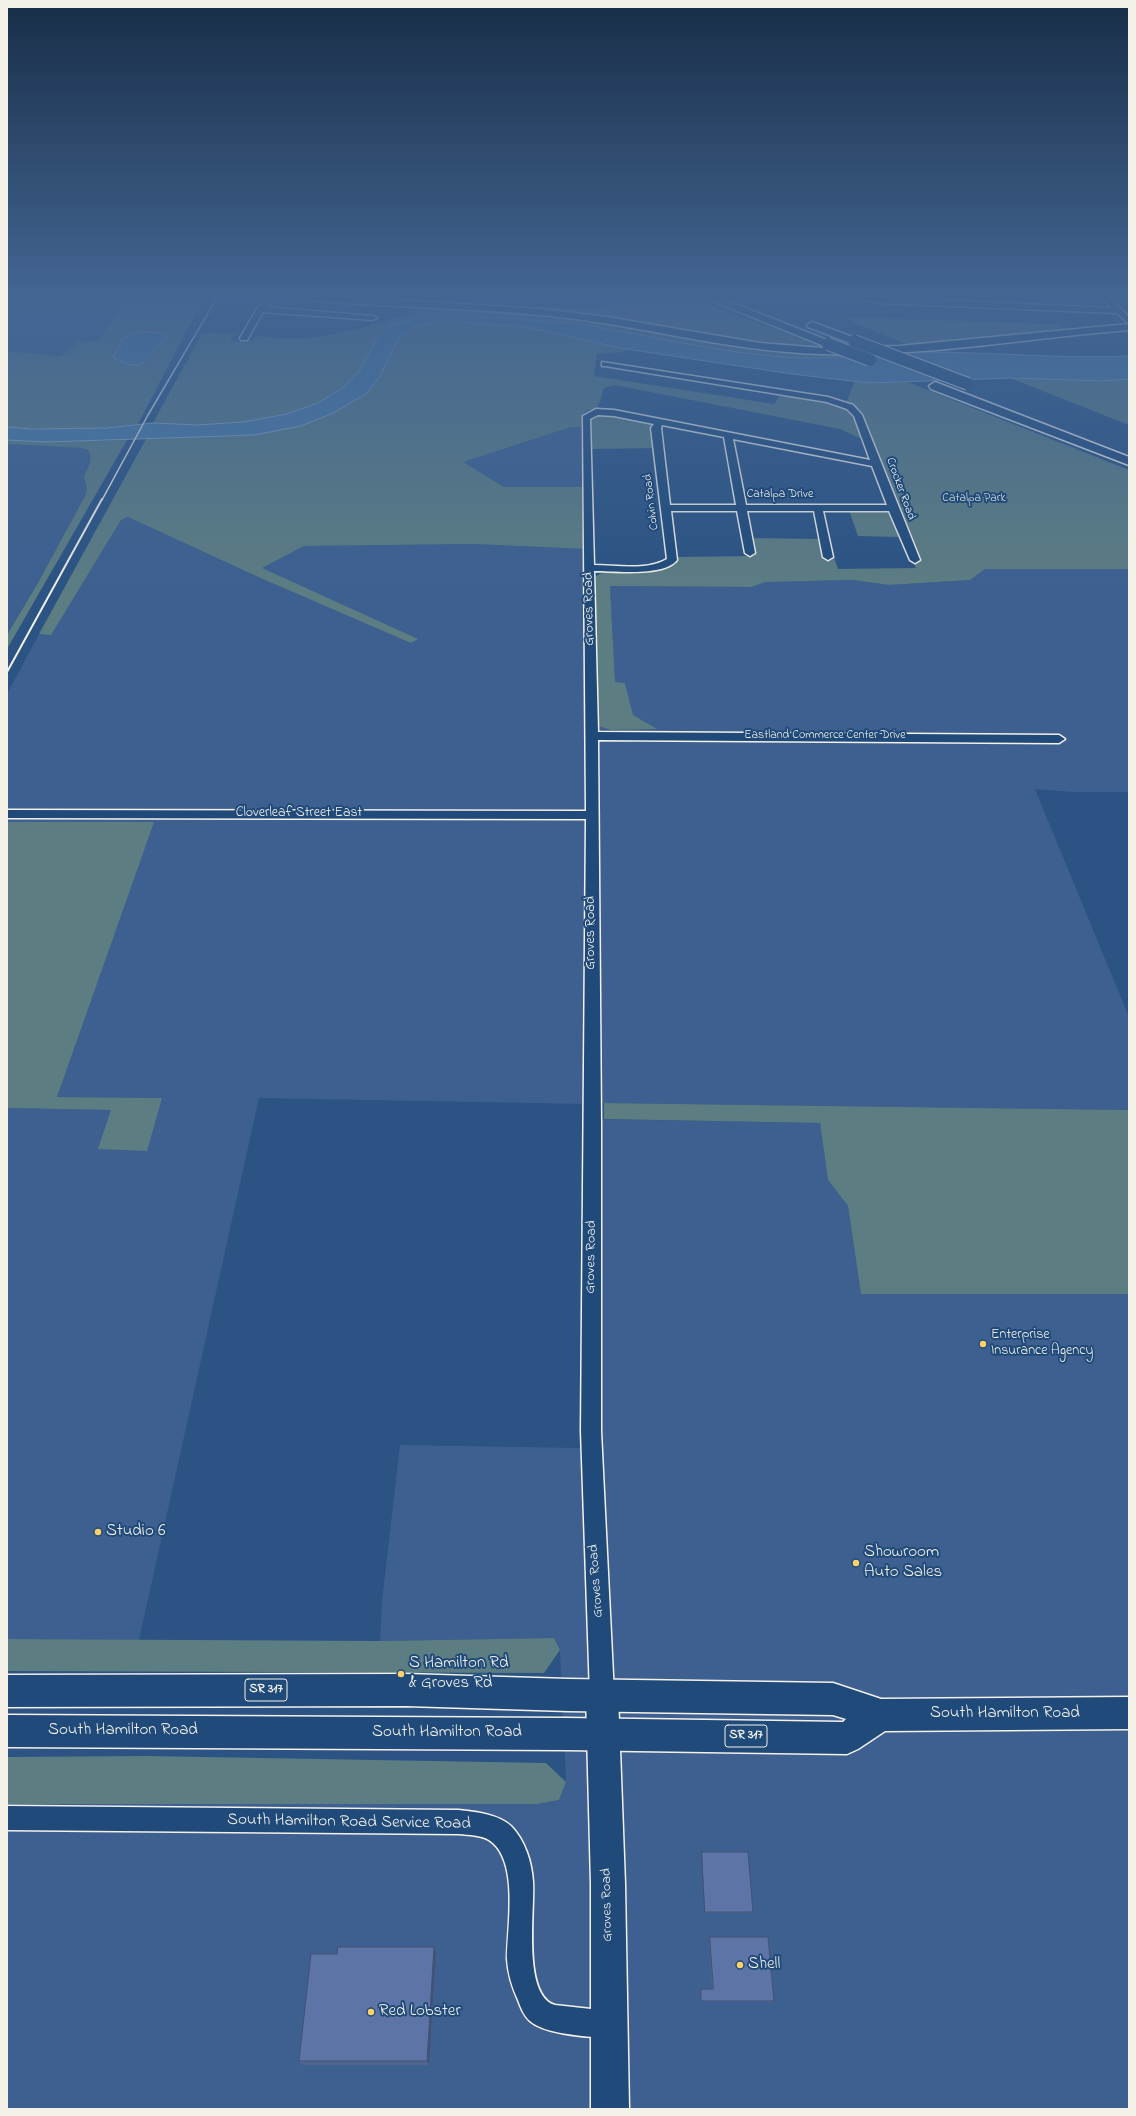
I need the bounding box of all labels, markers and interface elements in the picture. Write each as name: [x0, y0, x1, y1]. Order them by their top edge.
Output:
street label: Crocker Road: [882, 456, 918, 522]
street label: Colvin Road: [641, 473, 663, 531]
street label: Catalpa Drive: [747, 488, 813, 502]
park label: Catalpa Park: [942, 492, 1006, 506]
street label: Groves Road: [581, 572, 599, 646]
street label: Eastland Commerce Center Drive: [744, 729, 906, 743]
street label: Cloverleaf Street East: [236, 806, 362, 822]
street label: Groves Road: [584, 896, 600, 970]
street label: Groves Road: [583, 1220, 601, 1294]
place label: Enterprise Insurance Agency: [991, 1328, 1093, 1360]
marker: Enterprise Insurance Agency: [978, 1339, 988, 1349]
place label: Studio 6: [106, 1522, 165, 1542]
marker: Studio 6: [93, 1527, 103, 1537]
place label: Showroom Auto Sales: [864, 1543, 942, 1583]
street label: Groves Road: [586, 1544, 608, 1618]
marker: Showroom Auto Sales: [851, 1558, 861, 1568]
place label: S Hamilton Rd & Groves Rd: [409, 1654, 508, 1694]
marker: S Hamilton Rd & Groves Rd: [396, 1669, 406, 1679]
road number: SR 317: [245, 1679, 287, 1701]
street label: South Hamilton Road: [930, 1704, 1080, 1724]
street label: South Hamilton Road: [48, 1721, 198, 1741]
street label: South Hamilton Road: [372, 1723, 522, 1743]
road number: SR 317: [725, 1725, 767, 1747]
street label: South Hamilton Road Service Road: [227, 1811, 471, 1835]
street label: Groves Road: [599, 1868, 617, 1942]
place label: Shell: [748, 1955, 780, 1975]
marker: Shell: [735, 1960, 745, 1970]
place label: Red Lobster: [379, 2002, 461, 2022]
marker: Red Lobster: [366, 2007, 376, 2017]

